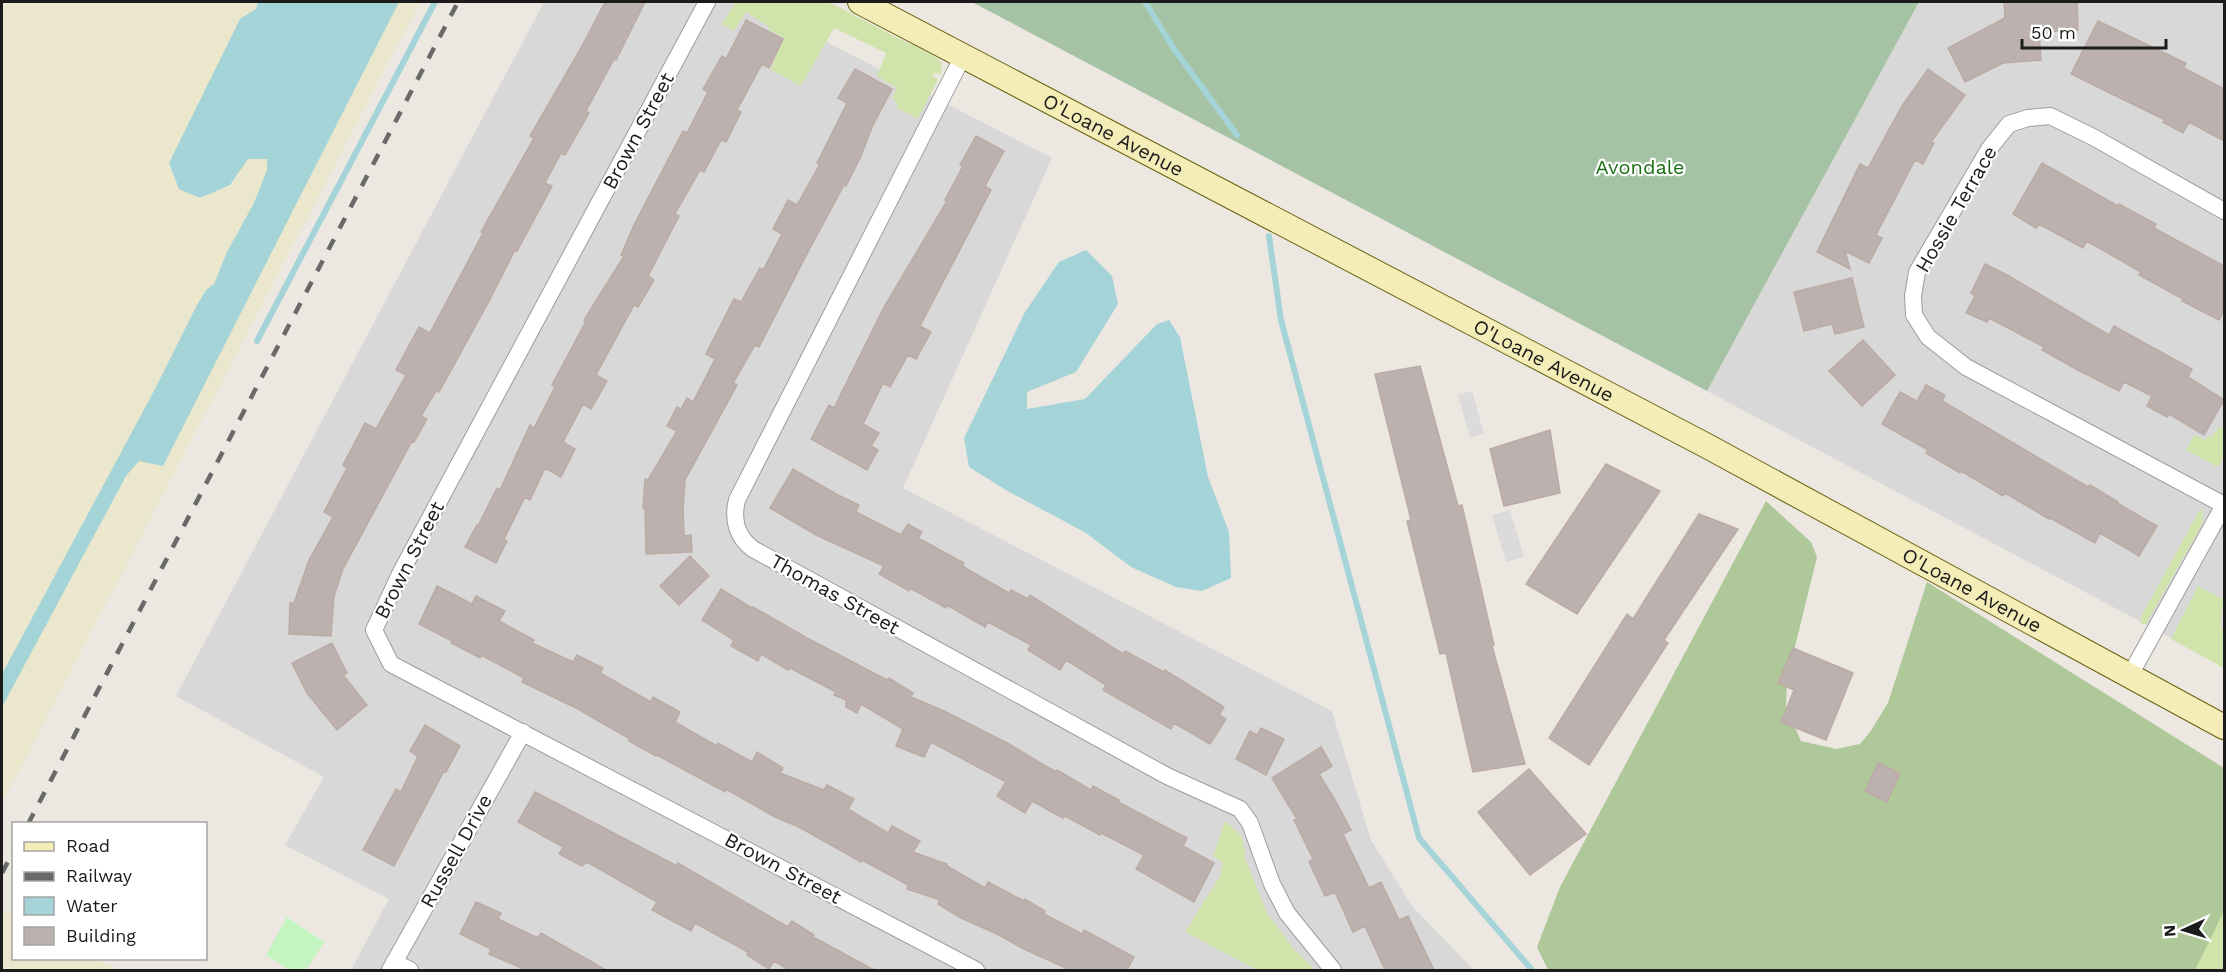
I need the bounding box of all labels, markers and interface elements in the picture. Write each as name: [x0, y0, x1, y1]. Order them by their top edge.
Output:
scale bar: [2022, 12, 2166, 50]
text: 50 m: [2031, 22, 2076, 43]
street label: Brown Street: [597, 68, 679, 193]
street label: O'Loane Avenue: [1039, 88, 1188, 181]
street label: Hossie Terrace: [1910, 141, 2002, 277]
park label: Avondale: [1596, 155, 1684, 179]
street label: O'Loane Avenue: [1469, 314, 1618, 407]
street label: Brown Street: [369, 497, 449, 623]
street label: O'Loane Avenue: [1898, 542, 2046, 638]
street label: Thomas Street: [766, 549, 904, 640]
street label: Russell Drive: [415, 790, 497, 912]
legend: [12, 822, 207, 960]
street label: Brown Street: [721, 827, 846, 909]
text: Road: [66, 835, 110, 856]
text: Railway: [66, 865, 133, 886]
text: Water: [66, 895, 118, 916]
north arrow: [2154, 900, 2214, 960]
text: N: [2160, 924, 2179, 938]
text: Building: [66, 925, 136, 946]

